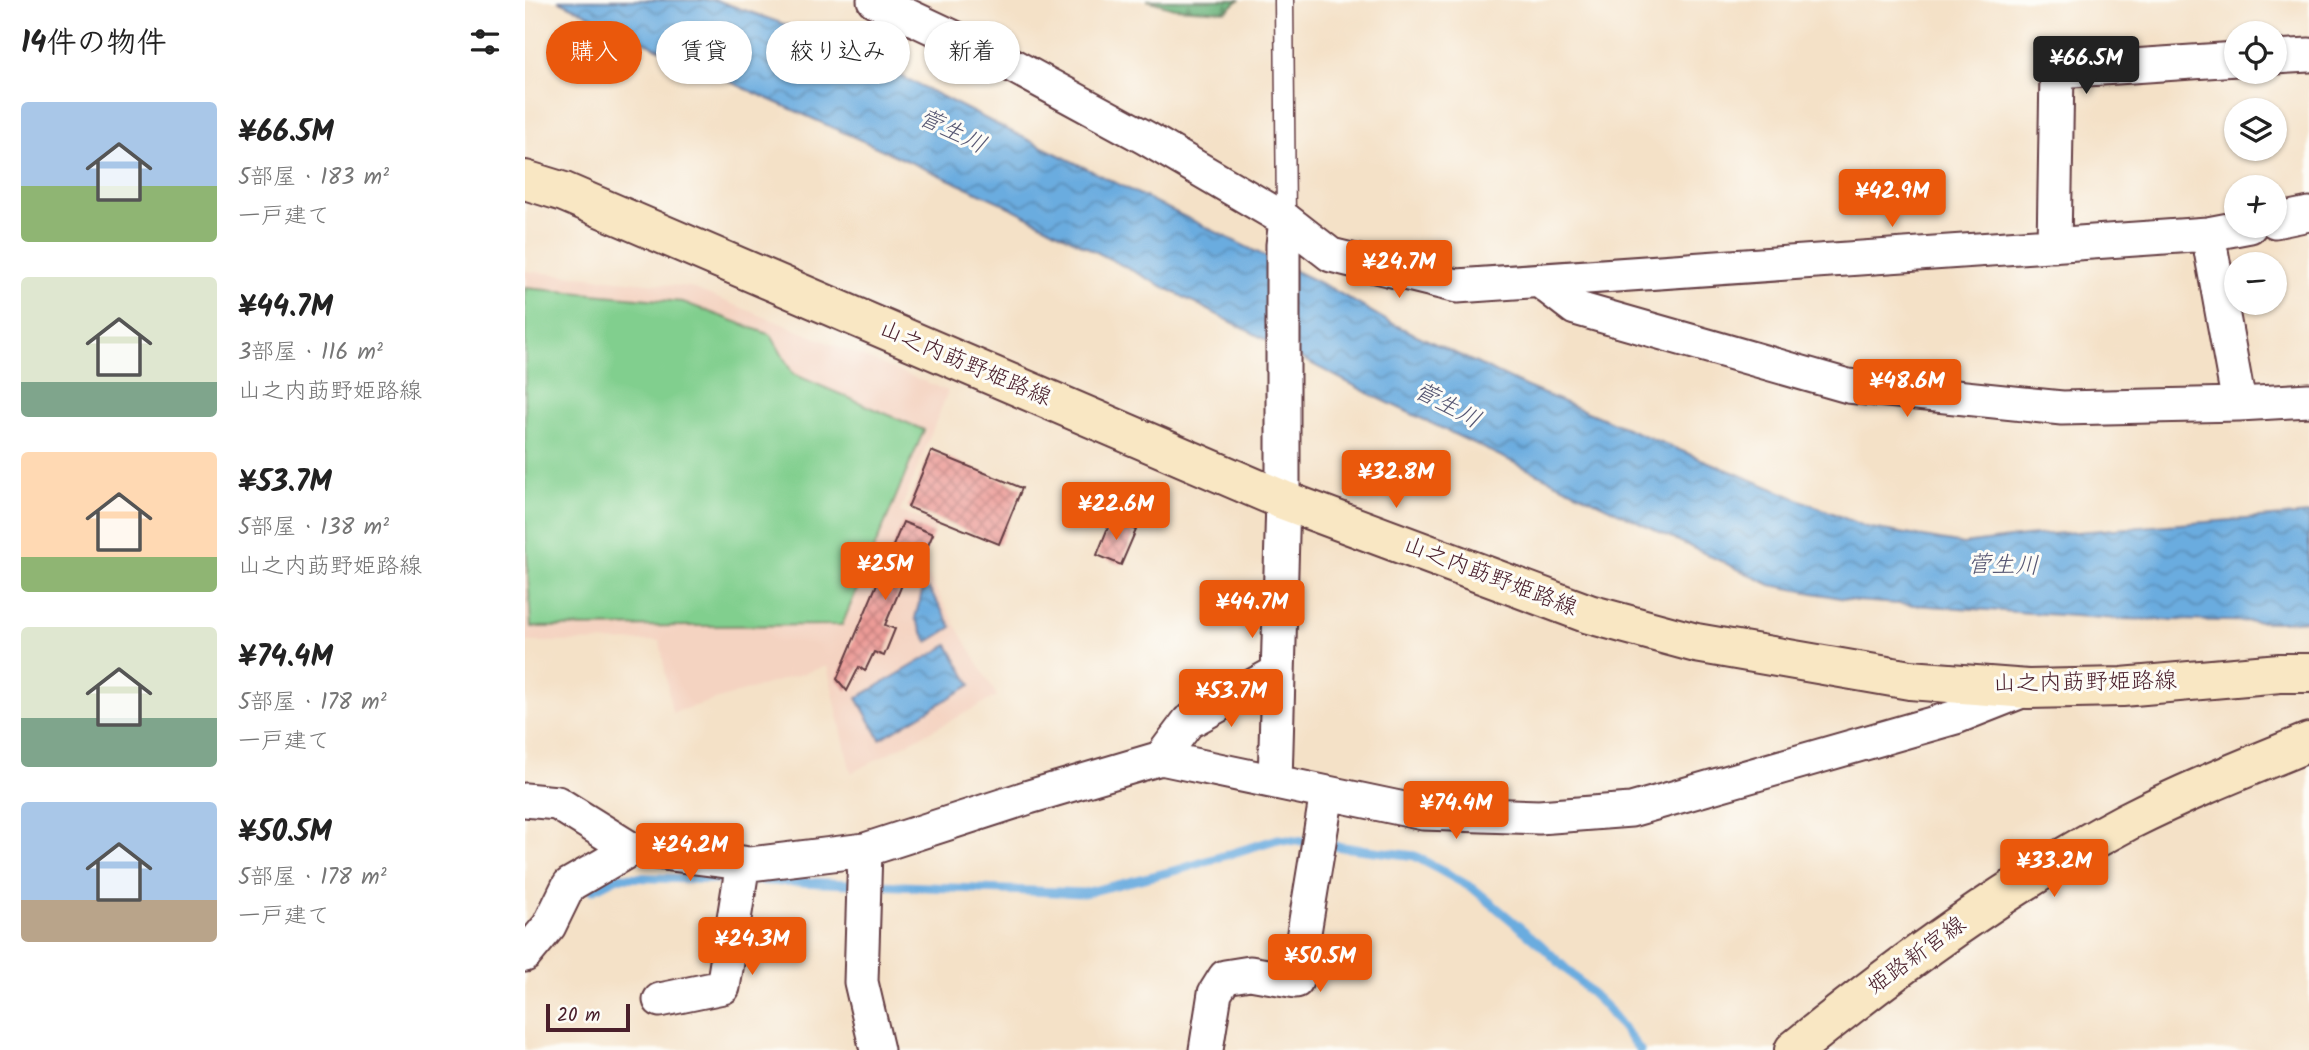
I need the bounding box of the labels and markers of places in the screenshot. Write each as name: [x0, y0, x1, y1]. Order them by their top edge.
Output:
pin: ¥66.5M: [2029, 36, 2143, 96]
pin: ¥42.9M: [1835, 170, 1949, 229]
pin: ¥24.7M: [1342, 240, 1456, 300]
pin: ¥48.6M: [1850, 360, 1964, 419]
pin: ¥32.8M: [1339, 450, 1453, 510]
pin: ¥22.6M: [1059, 482, 1173, 542]
pin: ¥25M: [844, 542, 926, 602]
pin: ¥44.7M: [1195, 580, 1309, 640]
pin: ¥53.7M: [1174, 670, 1288, 729]
pin: ¥74.4M: [1399, 782, 1513, 841]
pin: ¥24.2M: [633, 824, 747, 883]
pin: ¥33.2M: [1997, 839, 2111, 899]
pin: ¥24.3M: [695, 918, 809, 977]
pin: ¥50.5M: [1263, 934, 1377, 994]

